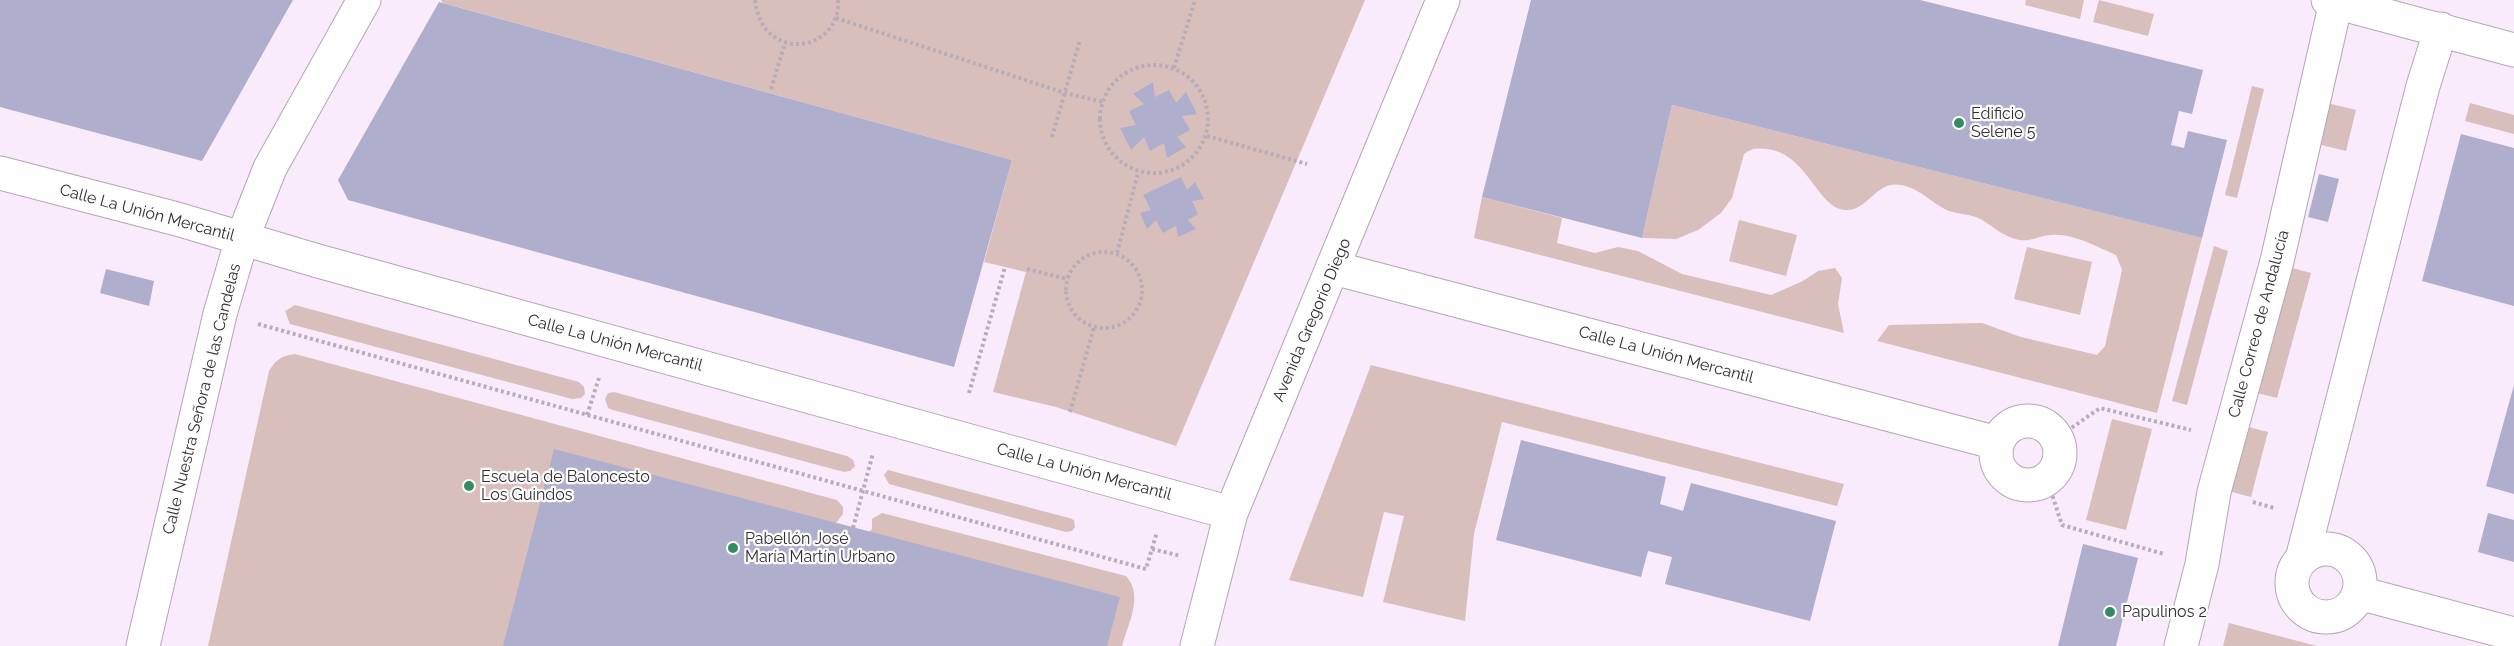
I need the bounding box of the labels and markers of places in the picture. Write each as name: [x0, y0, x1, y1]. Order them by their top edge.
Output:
place label: Edificio Selene 5: [1971, 104, 2035, 142]
marker: Edificio Selene 5: [1952, 116, 1966, 130]
place label: Escuela de Baloncesto Los Guindos: [481, 467, 650, 505]
marker: Escuela de Baloncesto Los Guindos: [462, 479, 476, 493]
place label: Pabellón José María Martín Urbano: [745, 529, 895, 567]
marker: Pabellón José María Martín Urbano: [726, 541, 740, 555]
place label: Papulinos 2: [2122, 602, 2207, 622]
marker: Papulinos 2: [2103, 605, 2117, 619]

